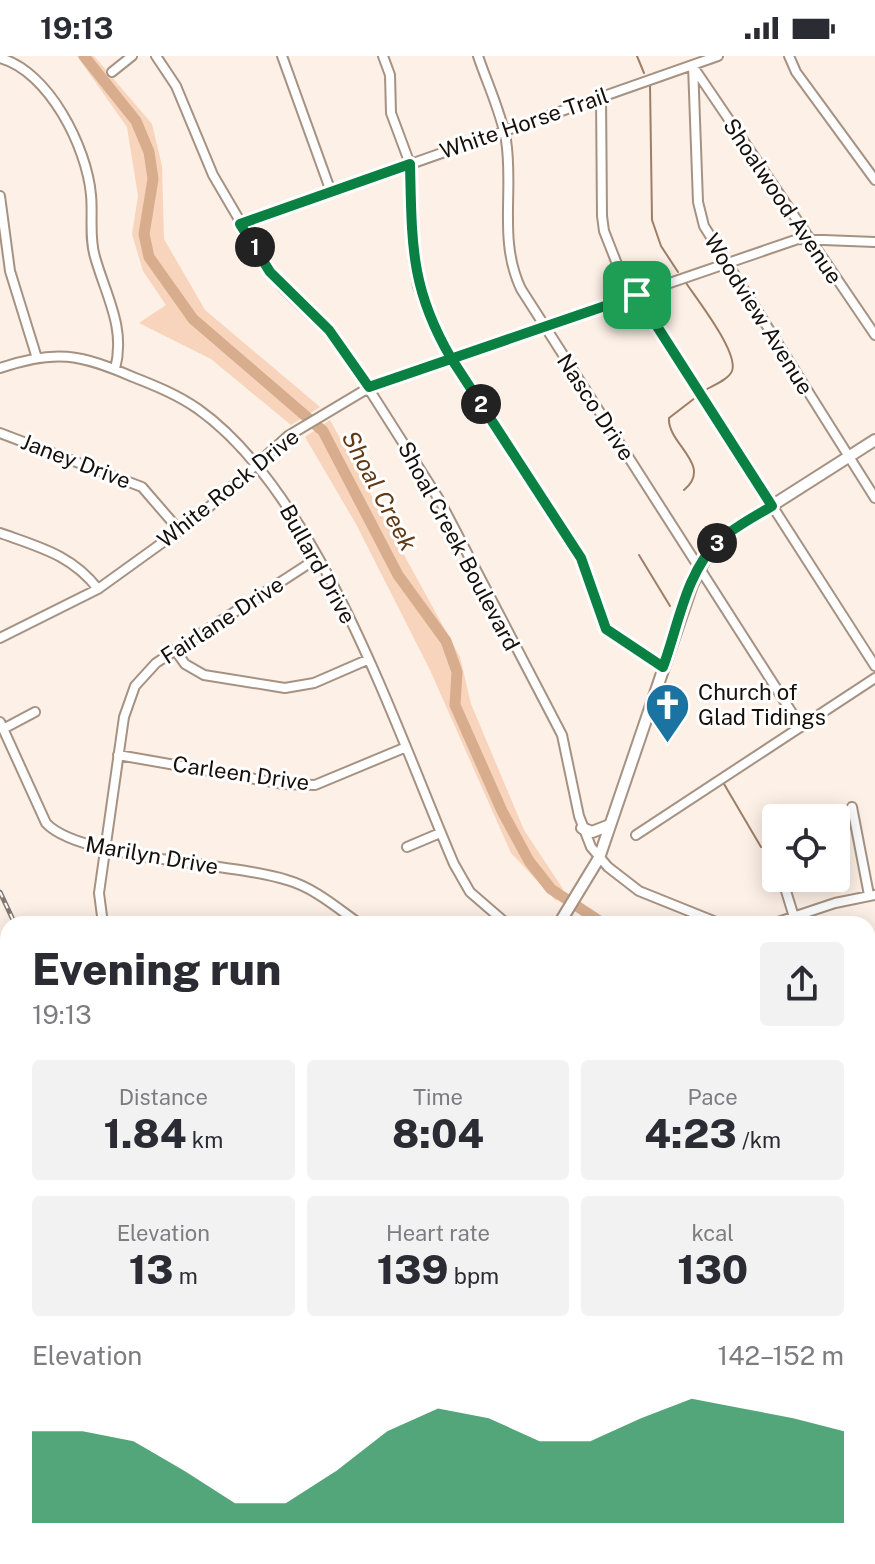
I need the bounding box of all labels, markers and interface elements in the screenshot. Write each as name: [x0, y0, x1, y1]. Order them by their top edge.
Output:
text: 19:13: [40, 10, 114, 46]
street label: White Horse Trail: [436, 82, 612, 164]
street label: Shoalwood Avenue: [718, 113, 848, 289]
pin: 1: [235, 227, 275, 267]
street label: Woodview Avenue: [699, 229, 819, 399]
text: 1: [250, 234, 260, 260]
pin: [603, 261, 671, 329]
icon: arrive: [615, 273, 659, 317]
street label: Nasco Drive: [552, 349, 640, 465]
pin: 2: [461, 384, 501, 424]
text: 2: [474, 391, 488, 417]
street label: White Rock Drive: [152, 423, 304, 553]
water label: Shoal Creek: [337, 426, 423, 555]
street label: Janey Drive: [17, 428, 135, 494]
street label: Shoal Creek Boulevard: [393, 437, 525, 655]
street label: Bullard Drive: [275, 500, 361, 628]
pin: 3: [697, 523, 737, 563]
text: 3: [710, 530, 724, 556]
street label: Fairlane Drive: [156, 571, 288, 669]
place label: Church of Glad Tidings: [698, 679, 826, 730]
church icon: Church of Glad Tidings: [643, 681, 691, 744]
street label: Carleen Drive: [171, 751, 311, 795]
map controls: [762, 804, 850, 892]
button: locate: [762, 804, 850, 892]
street label: Marilyn Drive: [84, 831, 220, 879]
button: share: [760, 942, 844, 1026]
text: Evening run: [32, 943, 281, 995]
text: 19:13: [32, 999, 92, 1030]
text: Distance: [119, 1084, 208, 1110]
text: Time: [413, 1084, 463, 1110]
text: Pace: [688, 1084, 738, 1110]
text: 1.84: [103, 1110, 186, 1157]
text: 8:04: [392, 1110, 484, 1157]
text: 4:23: [644, 1110, 737, 1157]
text: km: [186, 1127, 223, 1153]
text: /km: [737, 1127, 781, 1153]
text: Elevation: [117, 1220, 210, 1246]
text: Heart rate: [386, 1220, 490, 1246]
text: kcal: [691, 1220, 734, 1246]
text: 13: [129, 1246, 174, 1293]
text: 139: [377, 1246, 449, 1293]
text: 130: [677, 1246, 748, 1293]
text: m: [174, 1263, 198, 1289]
text: bpm: [449, 1263, 499, 1289]
text: Elevation: [32, 1340, 142, 1371]
text: 142–152 m: [718, 1340, 844, 1371]

